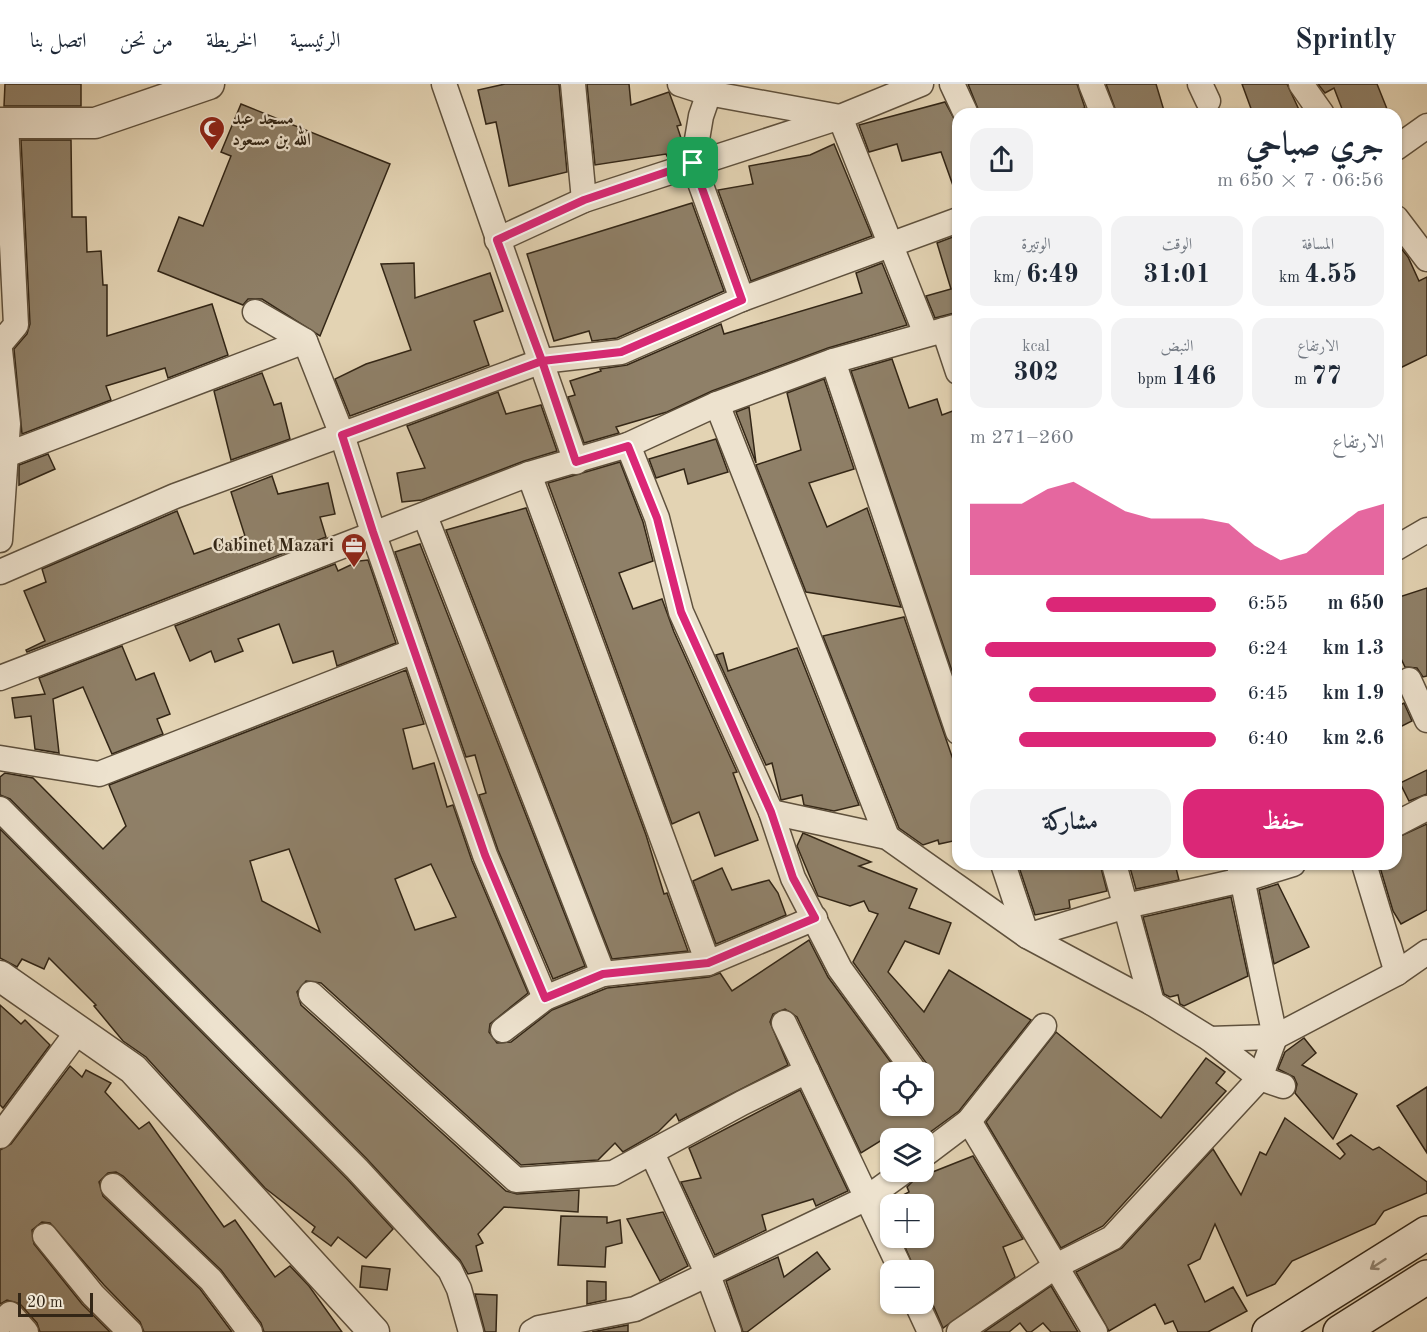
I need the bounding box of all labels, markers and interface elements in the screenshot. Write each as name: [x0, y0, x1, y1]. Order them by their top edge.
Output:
text: Sprintly: [1295, 27, 1397, 55]
text: اتصل بنا: [30, 31, 87, 52]
text: من نحن: [120, 31, 173, 52]
text: الخريطة: [206, 31, 257, 52]
text: الرئيسية: [290, 31, 341, 52]
place label: مسجد عبد الله بن مسعود: [232, 110, 311, 150]
mosque icon: مسجد عبد الله بن مسعود: [197, 114, 227, 152]
button: share: [970, 128, 1033, 191]
text: جري صباحي: [1246, 130, 1384, 163]
pin: [667, 137, 718, 188]
icon: arrive: [676, 146, 709, 179]
text: 06:56 · 7 × 650 m: [1217, 171, 1384, 191]
text: الوتيرة: [1021, 237, 1051, 253]
text: الوقت: [1162, 237, 1192, 253]
text: المسافة: [1302, 237, 1334, 253]
text: 6:49: [1026, 262, 1079, 288]
text: 31:01: [1143, 262, 1211, 288]
text: 4.55: [1304, 262, 1357, 288]
text: /km: [993, 270, 1026, 286]
text: km: [1279, 270, 1304, 286]
text: kcal: [1022, 339, 1050, 355]
text: النبض: [1161, 339, 1193, 355]
text: الارتفاع: [1297, 339, 1339, 355]
text: 302: [1013, 360, 1059, 386]
text: 146: [1171, 364, 1216, 390]
text: 77: [1312, 364, 1342, 390]
text: bpm: [1138, 372, 1171, 388]
text: m: [1294, 372, 1312, 388]
text: 260–271 m: [970, 428, 1074, 448]
text: الارتفاع: [1332, 433, 1384, 453]
office icon: Cabinet Mazari: [339, 531, 369, 569]
place label: Cabinet Mazari: [212, 537, 334, 555]
text: 6:55: [1248, 594, 1288, 614]
text: 650 m: [1328, 594, 1384, 614]
text: 6:24: [1248, 639, 1288, 659]
text: 1.3 km: [1322, 639, 1384, 659]
text: 6:45: [1248, 684, 1288, 704]
text: 1.9 km: [1322, 684, 1384, 704]
text: 6:40: [1248, 729, 1288, 749]
text: 2.6 km: [1322, 729, 1384, 749]
button: مشاركة: [970, 789, 1171, 858]
button: حفظ: [1183, 789, 1384, 858]
map controls: [880, 1062, 934, 1314]
button: locate: [880, 1062, 934, 1116]
button: layers: [880, 1128, 934, 1182]
button: +: [880, 1194, 934, 1248]
one-way arrow: [1370, 1259, 1387, 1271]
button: −: [880, 1260, 934, 1314]
scale bar: [18, 1290, 93, 1318]
text: 20 m: [27, 1295, 63, 1311]

